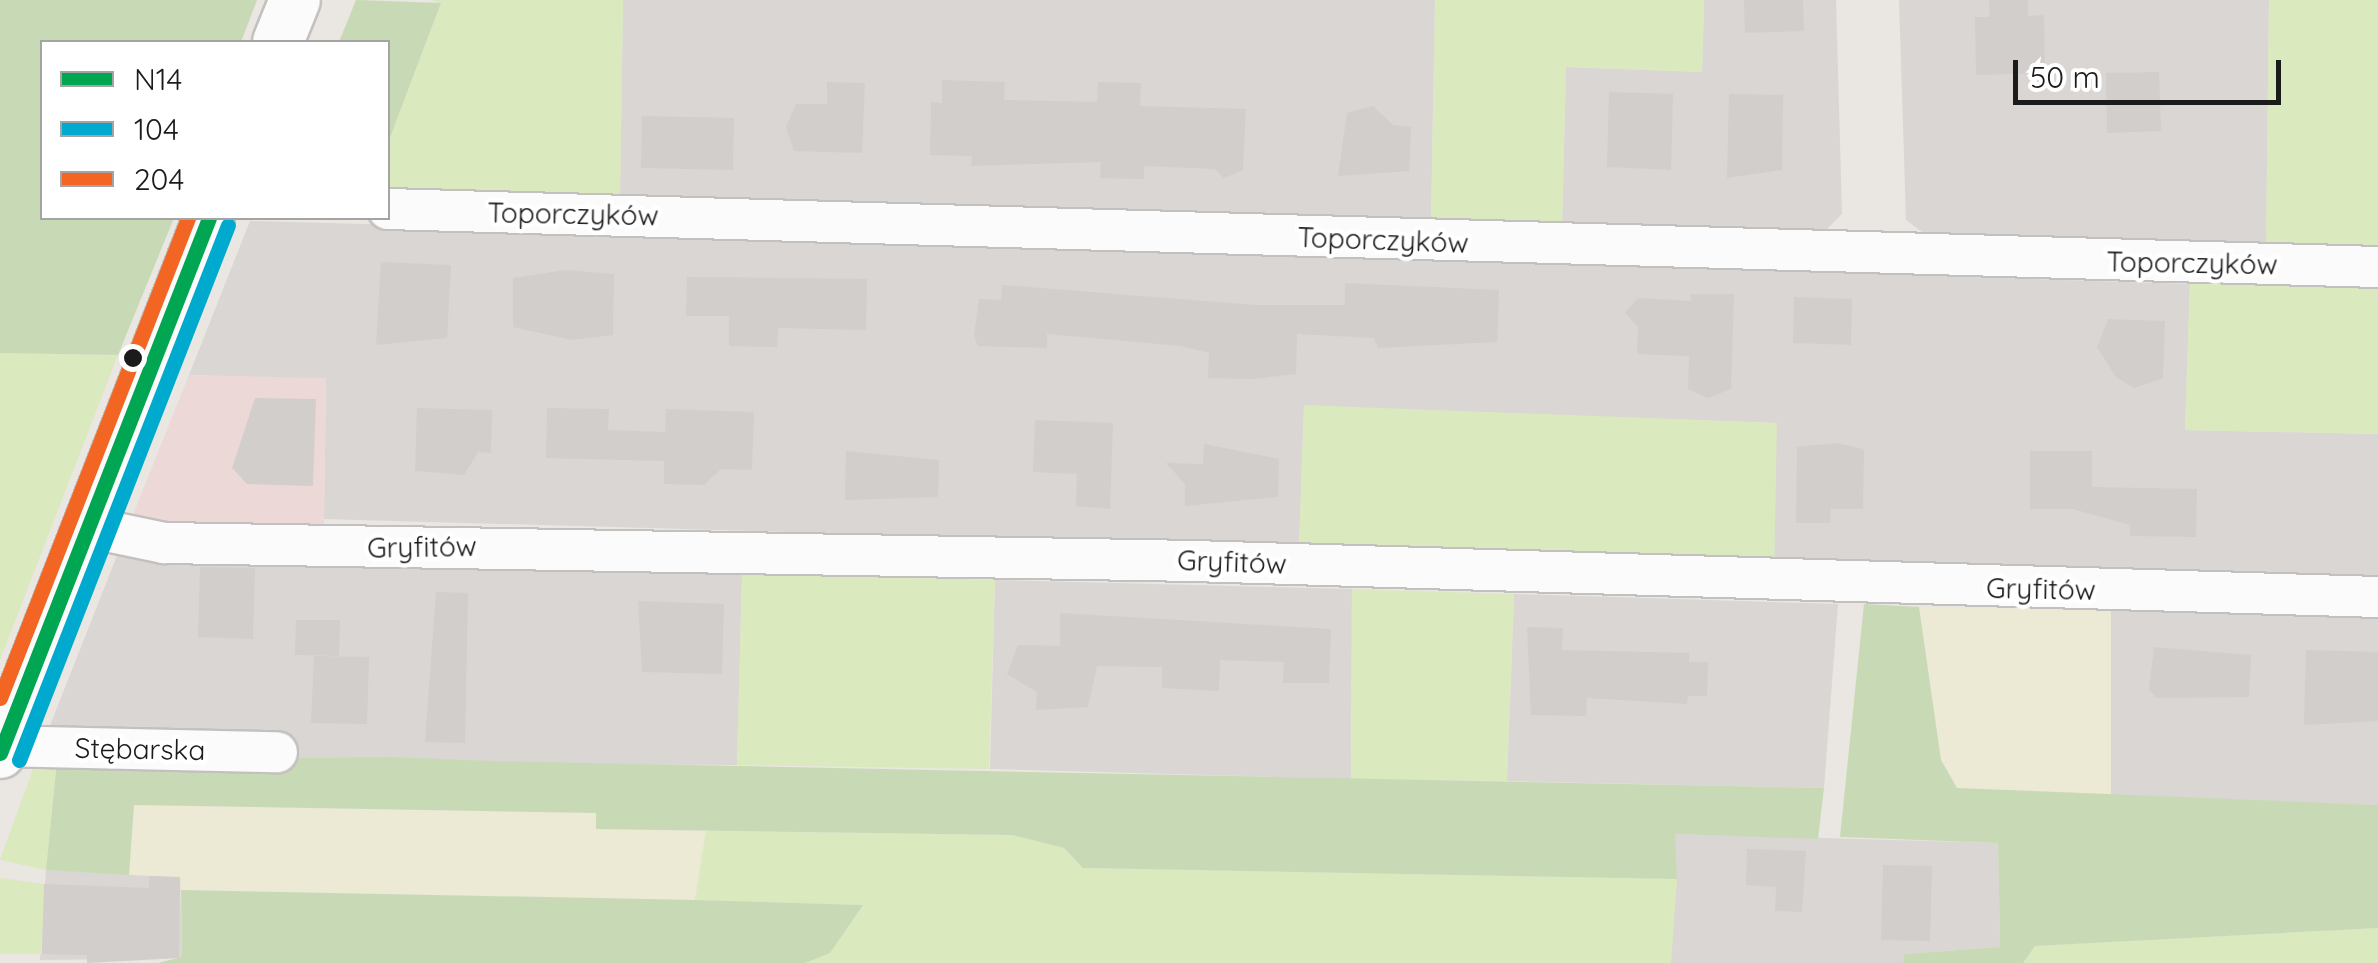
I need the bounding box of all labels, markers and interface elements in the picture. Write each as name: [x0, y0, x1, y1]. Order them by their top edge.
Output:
legend: [40, 40, 390, 220]
scale bar: [2018, 40, 2286, 102]
text: 50 m: [2030, 58, 2100, 96]
text: N14: [134, 60, 182, 98]
text: 104: [134, 110, 179, 148]
text: 204: [134, 160, 184, 198]
street label: Toporczyków: [487, 196, 659, 232]
street label: Toporczyków: [1297, 220, 1469, 260]
street label: Toporczyków: [2106, 245, 2278, 281]
unlabelled marker: [123, 348, 143, 368]
street label: Gryfitów: [367, 529, 477, 565]
street label: Gryfitów: [1177, 543, 1287, 581]
street label: Gryfitów: [1986, 571, 2096, 607]
street label: Stębarska: [74, 731, 206, 767]

